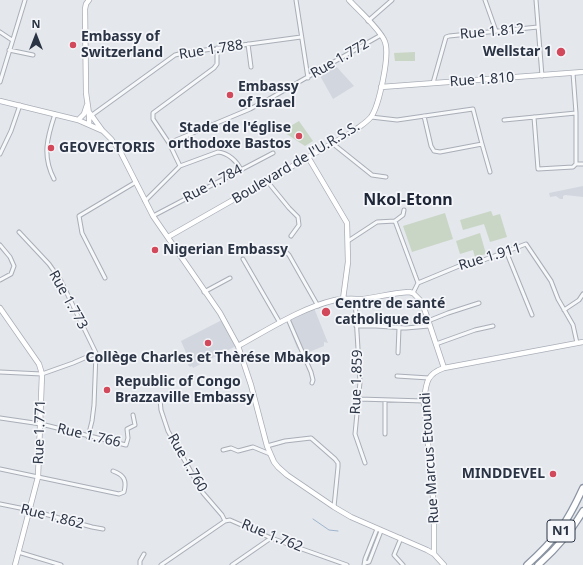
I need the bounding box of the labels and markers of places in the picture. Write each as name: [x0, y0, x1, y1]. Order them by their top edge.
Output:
place label: Embassy of Switzerland: [81, 29, 163, 62]
marker: Embassy of Switzerland: [68, 40, 78, 50]
place label: Wellstar 1: [483, 44, 552, 60]
marker: Wellstar 1: [555, 46, 567, 58]
place label: Embassy of Israel: [238, 79, 299, 112]
marker: Embassy of Israel: [225, 90, 235, 100]
place label: Stade de l'église orthodoxe Bastos: [168, 120, 291, 152]
marker: Stade de l'église orthodoxe Bastos: [294, 131, 304, 141]
place label: GEOVECTORIS: [59, 140, 155, 156]
marker: GEOVECTORIS: [46, 143, 56, 153]
place label: Nigerian Embassy: [163, 242, 288, 258]
marker: Nigerian Embassy: [150, 245, 160, 255]
place label: Centre de santé catholique de: [335, 296, 445, 328]
marker: Centre de santé catholique de: [320, 306, 332, 318]
marker: Collège Charles et Thèrése Mbakop: [203, 338, 213, 348]
place label: Collège Charles et Thèrése Mbakop: [86, 350, 330, 366]
place label: Republic of Congo Brazzaville Embassy: [115, 374, 254, 406]
marker: Republic of Congo Brazzaville Embassy: [102, 385, 112, 395]
place label: MINDDEVEL: [462, 466, 545, 482]
marker: MINDDEVEL: [548, 469, 558, 479]

